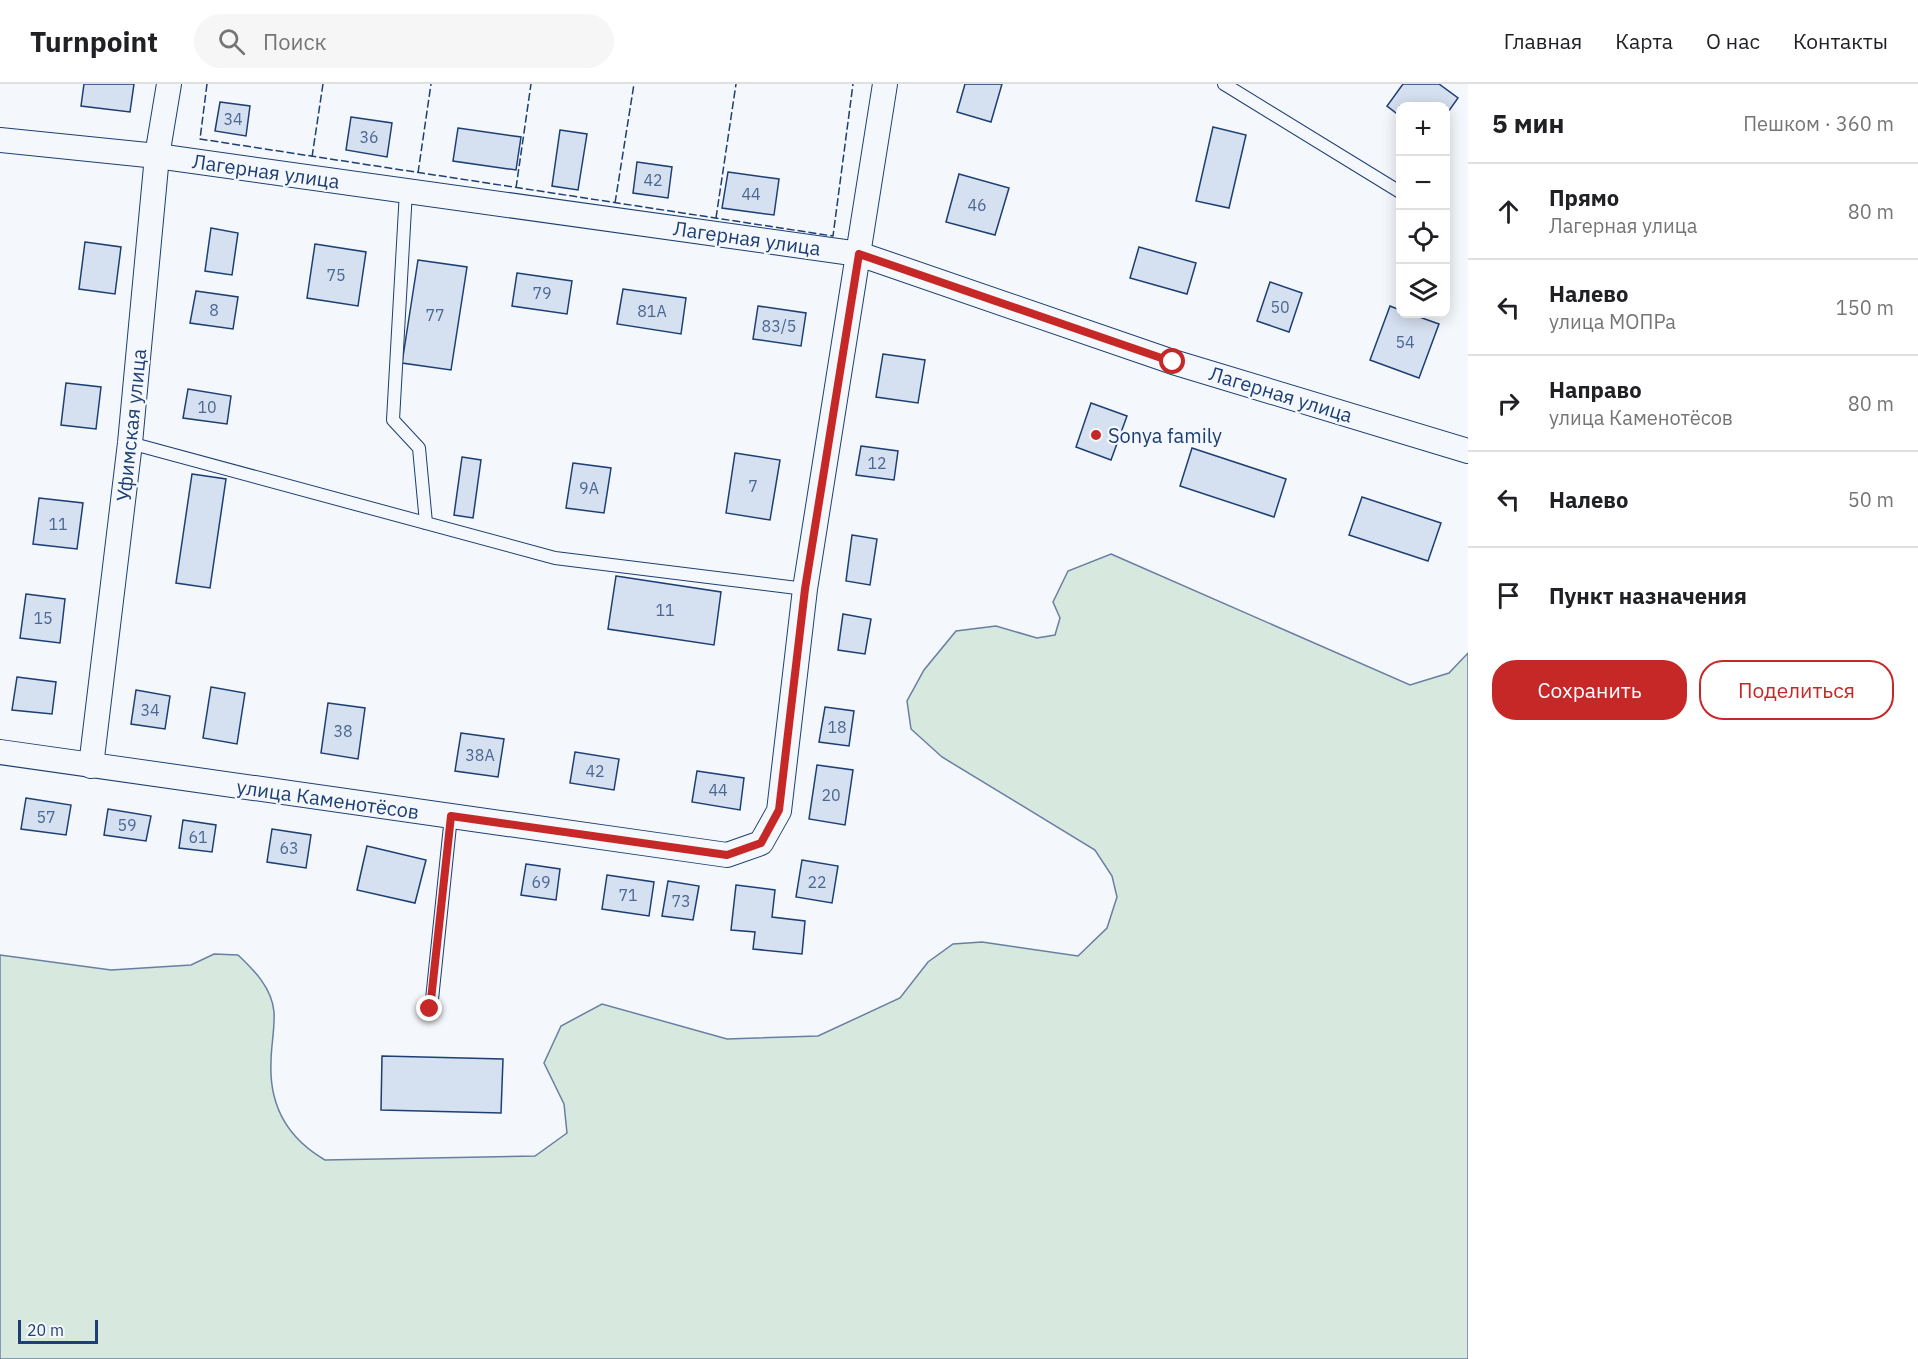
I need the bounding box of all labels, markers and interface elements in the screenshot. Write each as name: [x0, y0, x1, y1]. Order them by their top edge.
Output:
search box: [194, 14, 614, 68]
text: Turnpoint: [30, 23, 158, 60]
icon: search: [215, 25, 248, 58]
text: Поиск: [263, 27, 327, 56]
text: Главная: [1504, 27, 1582, 55]
text: Карта: [1615, 27, 1673, 55]
text: О нас: [1706, 27, 1760, 55]
text: Контакты: [1793, 27, 1888, 55]
map controls: [1396, 102, 1450, 318]
button: +: [1396, 102, 1450, 156]
text: 5 мин: [1492, 106, 1564, 140]
house number: 34: [223, 109, 243, 129]
text: Пешком · 360 m: [1743, 110, 1894, 137]
house number: 36: [359, 127, 379, 147]
street label: Лагерная улица: [191, 147, 342, 195]
button: −: [1396, 156, 1450, 210]
house number: 42: [643, 170, 663, 190]
text: Прямо: [1549, 183, 1619, 212]
house number: 44: [741, 184, 761, 204]
house number: 46: [967, 195, 987, 215]
icon: ahead: [1492, 195, 1525, 228]
text: 80 m: [1848, 198, 1894, 225]
button: locate: [1396, 210, 1450, 264]
text: Лагерная улица: [1549, 212, 1698, 239]
street label: Лагерная улица: [672, 214, 823, 262]
button: layers: [1396, 264, 1450, 318]
house number: 75: [326, 265, 346, 285]
text: Налево: [1549, 279, 1628, 308]
house number: 79: [532, 283, 552, 303]
icon: left: [1492, 291, 1525, 324]
text: 150 m: [1836, 294, 1894, 321]
house number: 50: [1270, 297, 1290, 317]
house number: 8: [209, 300, 219, 320]
house number: 81А: [637, 301, 667, 321]
house number: 77: [425, 305, 445, 325]
text: улица МОПРа: [1549, 308, 1676, 335]
house number: 83/5: [762, 316, 796, 336]
house number: 54: [1395, 332, 1415, 352]
street label: Уфимская улица: [110, 347, 152, 503]
route start: [1159, 348, 1185, 374]
street label: Лагерная улица: [1206, 359, 1356, 429]
text: Направо: [1549, 375, 1642, 404]
icon: right: [1492, 387, 1525, 420]
text: 80 m: [1848, 390, 1894, 417]
house number: 10: [197, 397, 217, 417]
text: улица Каменотёсов: [1549, 404, 1733, 431]
place label: Sonya family: [1108, 422, 1222, 449]
marker: Sonya family: [1089, 428, 1103, 442]
house number: 12: [867, 453, 887, 473]
house number: 7: [748, 476, 758, 496]
house number: 9А: [579, 478, 599, 498]
icon: left: [1492, 483, 1525, 516]
text: Налево: [1549, 485, 1628, 514]
text: 50 m: [1848, 486, 1894, 513]
house number: 11: [48, 514, 68, 534]
icon: arrive: [1492, 579, 1525, 612]
text: Пункт назначения: [1549, 581, 1747, 610]
house number: 11: [655, 600, 675, 620]
house number: 15: [33, 608, 53, 628]
button: Сохранить: [1492, 660, 1687, 720]
button: Поделиться: [1699, 660, 1894, 720]
house number: 34: [140, 700, 160, 720]
house number: 18: [827, 717, 847, 737]
house number: 38: [333, 721, 353, 741]
house number: 38А: [465, 745, 495, 765]
house number: 42: [585, 761, 605, 781]
street label: улица Каменотёсов: [235, 773, 421, 825]
house number: 44: [708, 780, 728, 800]
house number: 20: [821, 785, 841, 805]
house number: 57: [36, 807, 56, 827]
house number: 59: [117, 815, 137, 835]
house number: 61: [188, 827, 208, 847]
house number: 63: [279, 838, 299, 858]
house number: 69: [531, 872, 551, 892]
house number: 22: [807, 872, 827, 892]
house number: 71: [618, 885, 638, 905]
house number: 73: [671, 891, 691, 911]
route end: [416, 995, 442, 1021]
scale bar: [18, 1317, 98, 1344]
text: 20 m: [27, 1320, 64, 1340]

